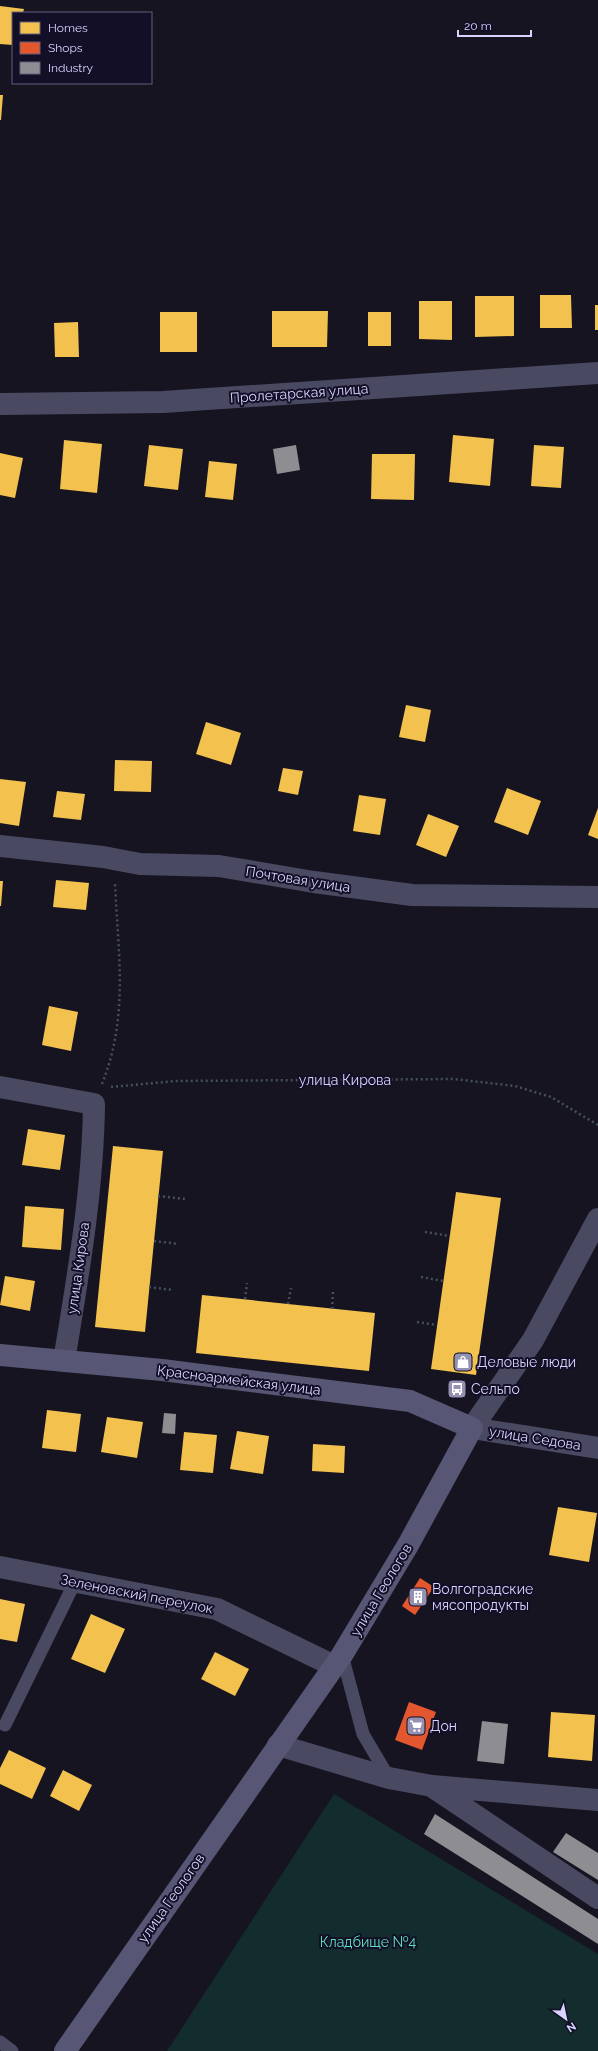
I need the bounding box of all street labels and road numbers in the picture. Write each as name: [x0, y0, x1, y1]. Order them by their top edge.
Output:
street label: Пролетарская улица: [229, 380, 369, 406]
street label: Почтовая улица: [245, 863, 351, 895]
street label: улица Кирова: [299, 1072, 391, 1088]
street label: улица Кирова: [64, 1221, 92, 1315]
street label: Красноармейская улица: [156, 1362, 322, 1398]
street label: улица Седова: [488, 1423, 582, 1453]
street label: улица Геологов: [347, 1541, 415, 1639]
street label: Зеленовский переулок: [59, 1571, 215, 1617]
street label: улица Геологов: [134, 1851, 208, 1945]

